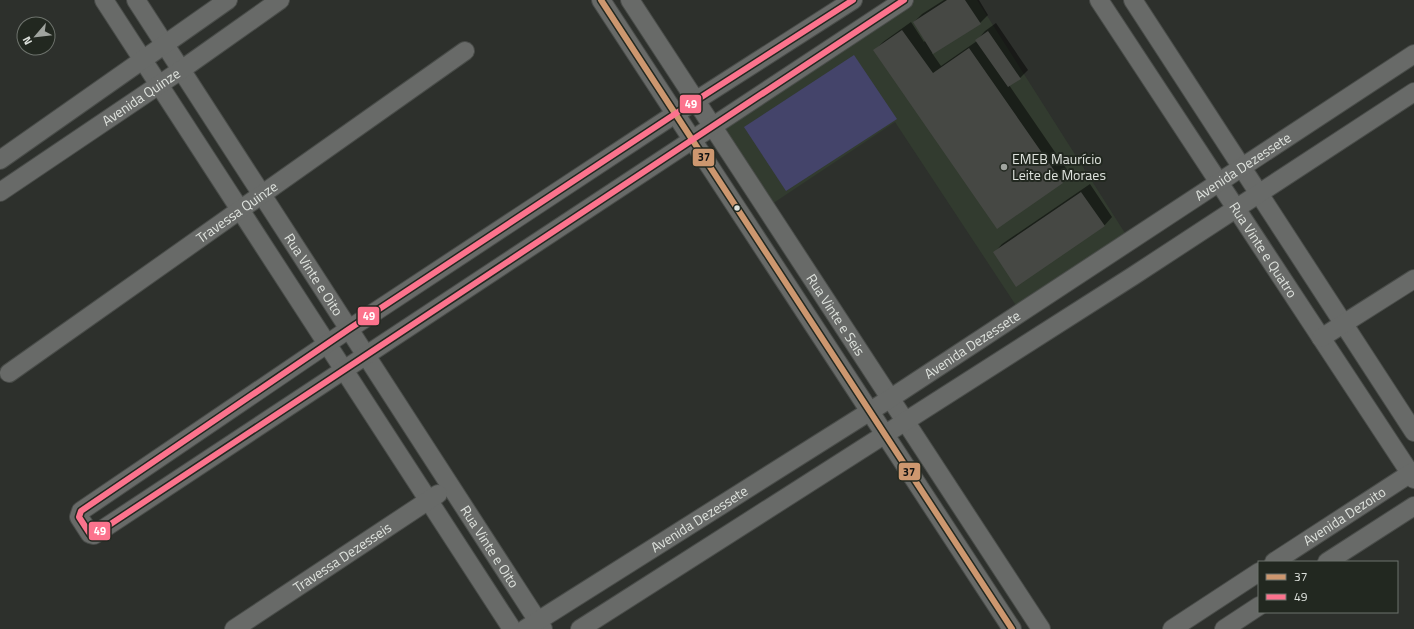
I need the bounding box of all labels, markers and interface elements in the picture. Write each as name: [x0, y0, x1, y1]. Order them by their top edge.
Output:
north arrow: [16, 16, 56, 56]
text: N: [18, 34, 36, 48]
street label: Avenida Quinze: [97, 63, 184, 131]
line badge: 49: [679, 94, 702, 114]
text: 49: [685, 96, 697, 112]
street label: Avenida Dezessete: [1190, 127, 1295, 206]
line badge: 37: [692, 148, 715, 167]
place label: EMEB Maurício Leite de Moraes: [1012, 148, 1106, 185]
text: 37: [698, 149, 710, 165]
marker: EMEB Maurício Leite de Moraes: [999, 162, 1009, 172]
street label: Travessa Quinze: [192, 176, 282, 248]
street label: Rua Vinte e Quatro: [1224, 197, 1303, 302]
unlabelled marker: [732, 203, 742, 213]
street label: Rua Vinte e Oito: [280, 229, 349, 320]
street label: Rua Vinte e Seis: [801, 269, 871, 360]
street label: Avenida Dezessete: [920, 305, 1024, 384]
line badge: 49: [357, 306, 380, 326]
text: 49: [363, 308, 375, 324]
line badge: 37: [898, 462, 921, 481]
text: 37: [903, 464, 915, 480]
street label: Avenida Dezessete: [646, 480, 752, 557]
street label: Avenida Dezoito: [1299, 481, 1390, 551]
street label: Rua Vinte e Oito: [456, 501, 525, 592]
street label: Travessa Dezesseis: [289, 517, 395, 597]
line badge: 49: [88, 521, 111, 541]
text: 49: [94, 523, 106, 539]
legend: [1258, 561, 1398, 613]
text: 37: [1294, 567, 1307, 586]
text: 49: [1294, 587, 1308, 606]

